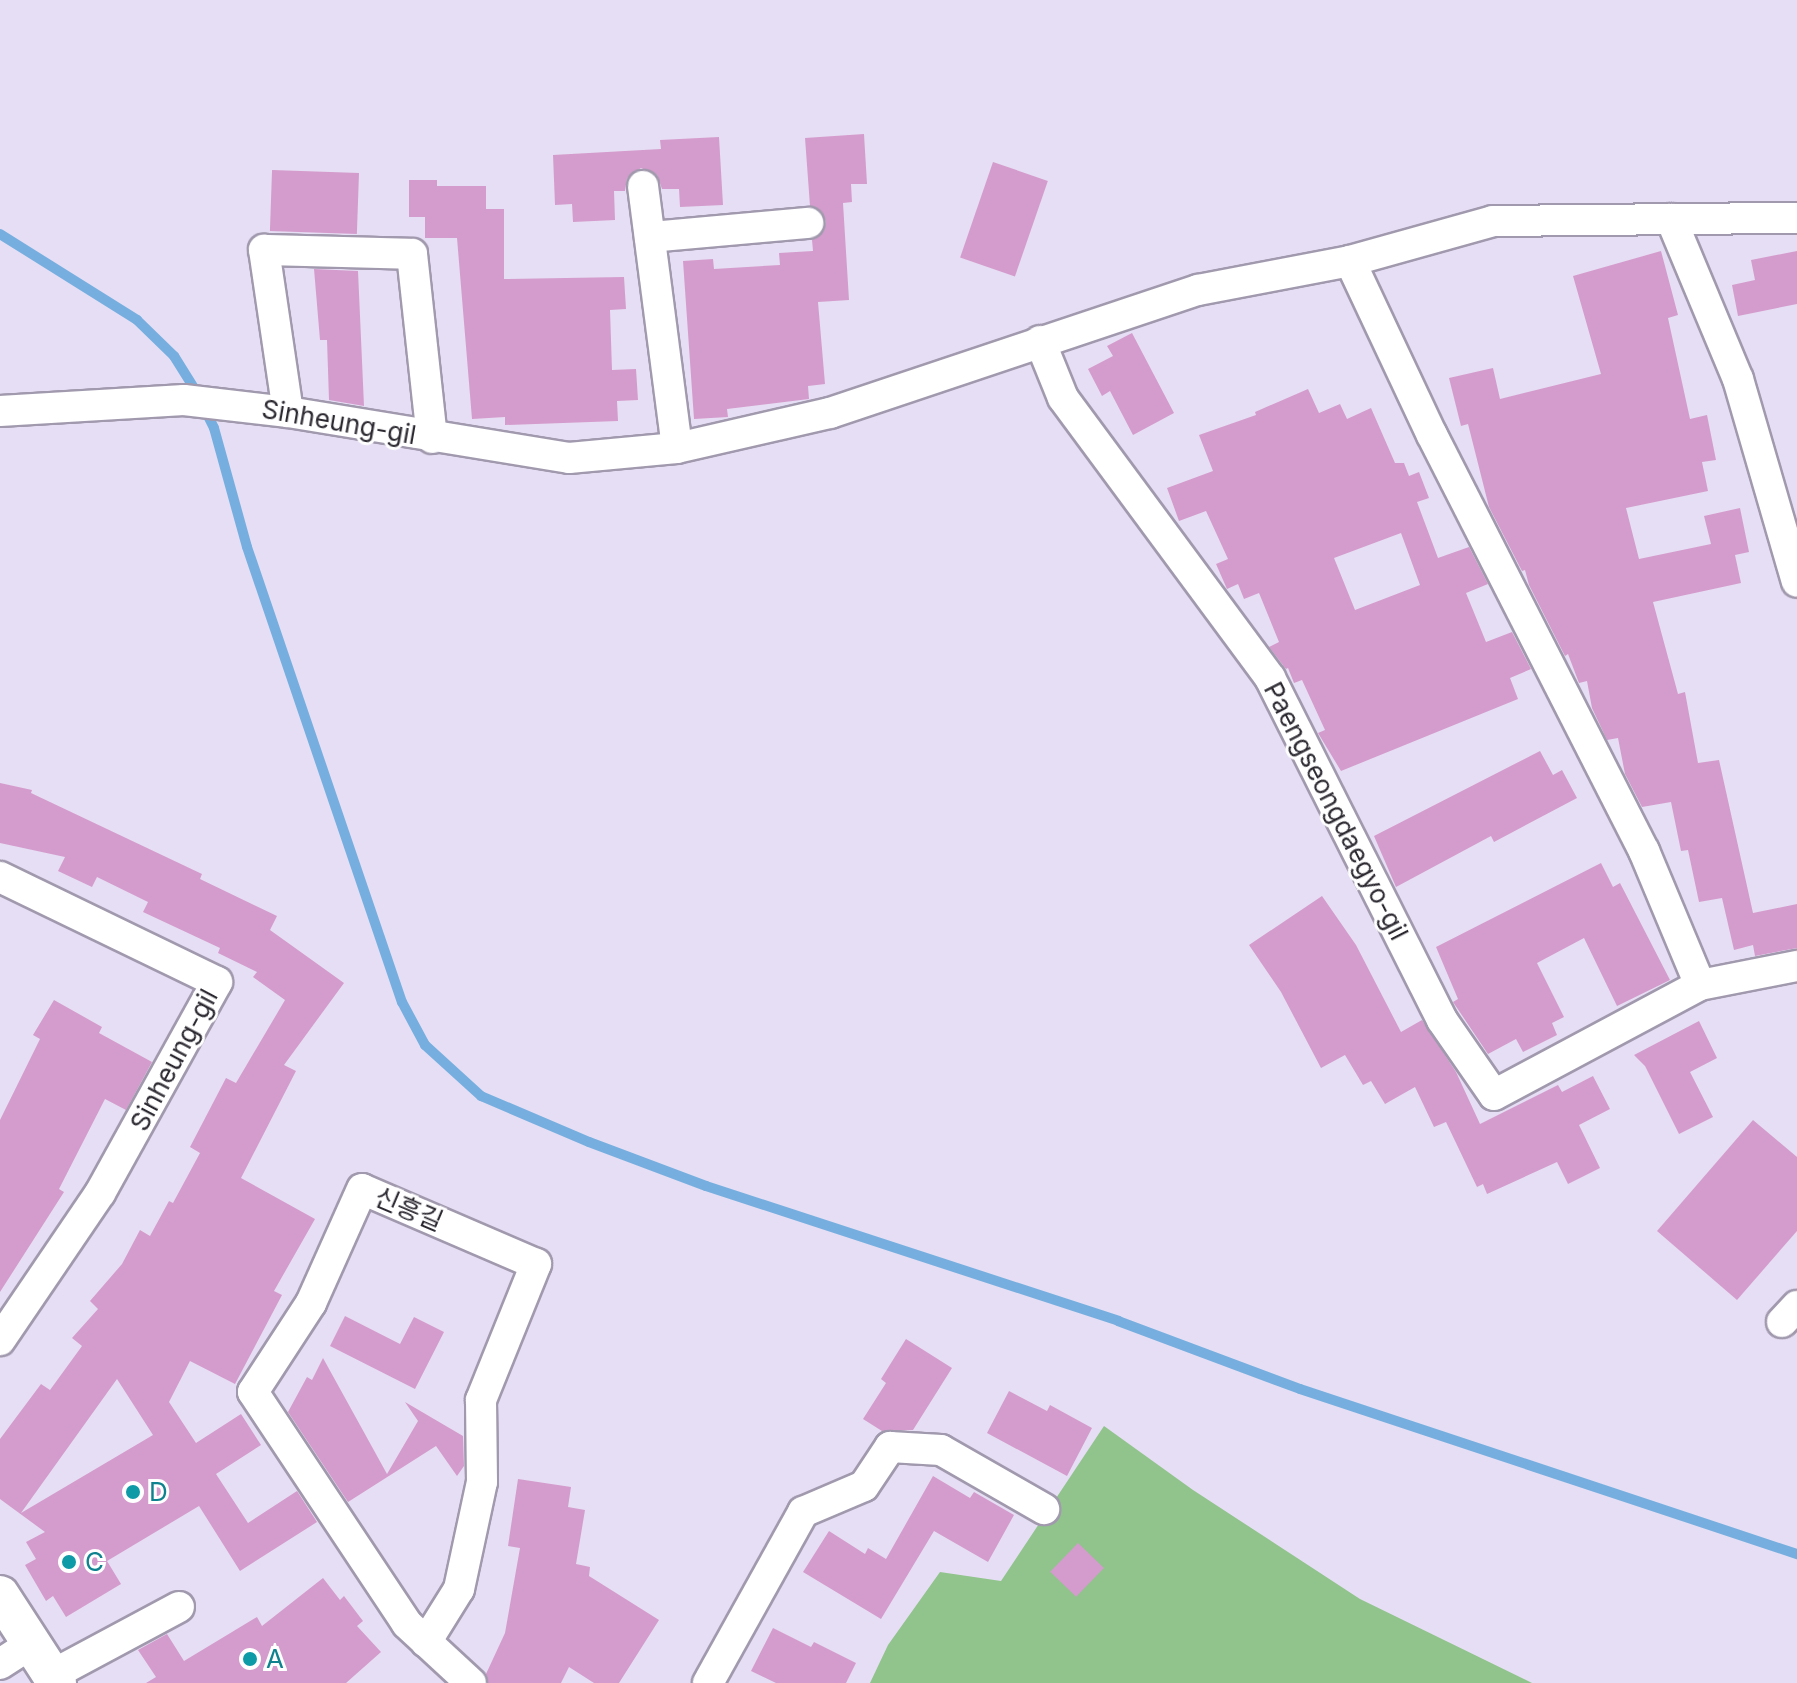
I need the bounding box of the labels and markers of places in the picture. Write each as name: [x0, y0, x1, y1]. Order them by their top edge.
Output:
place label: D: [149, 1476, 168, 1508]
marker: D: [124, 1483, 142, 1501]
place label: C: [85, 1546, 104, 1578]
marker: C: [60, 1553, 78, 1571]
place label: A: [266, 1643, 284, 1675]
marker: A: [241, 1650, 259, 1668]

